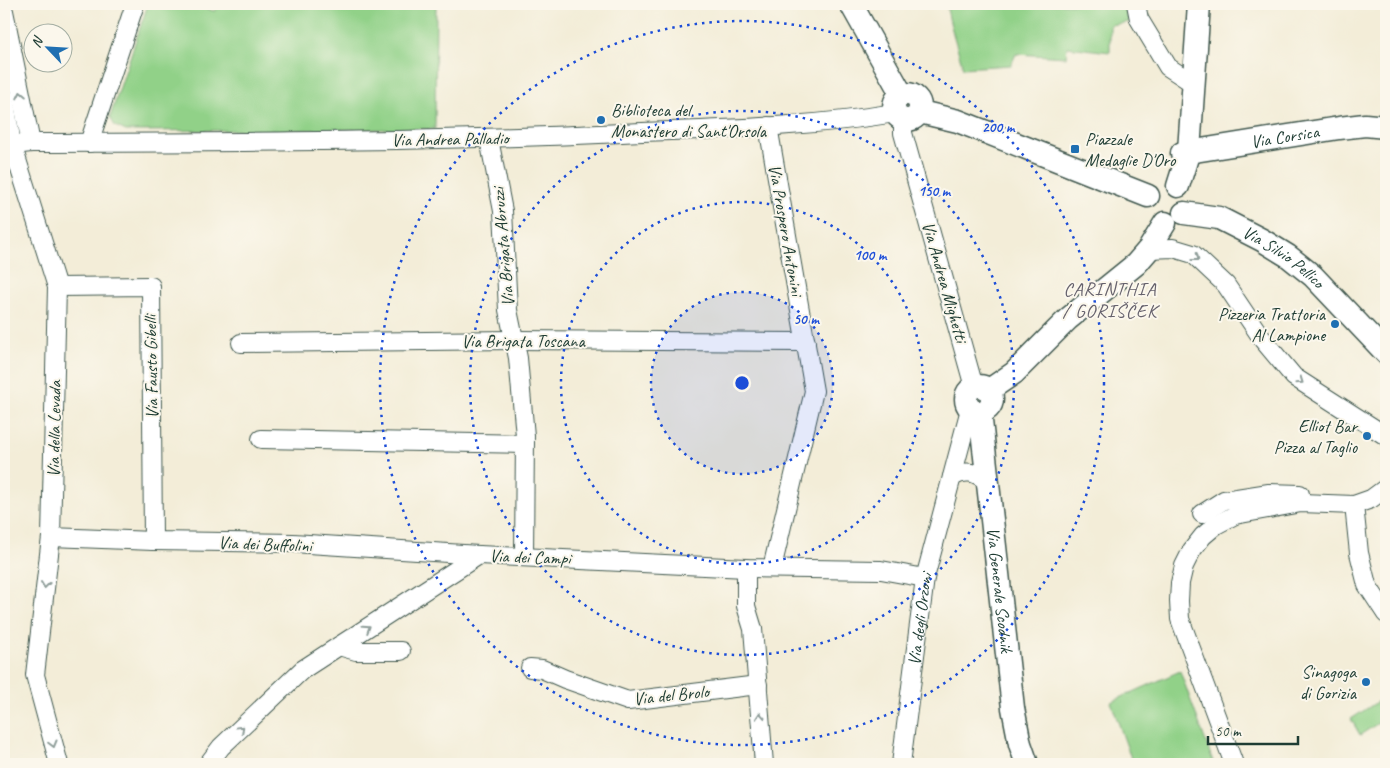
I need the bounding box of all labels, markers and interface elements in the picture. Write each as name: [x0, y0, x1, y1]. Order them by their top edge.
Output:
north arrow: [22, 22, 72, 72]
text: N: [27, 33, 47, 50]
one-way arrow: [16, 91, 27, 100]
place label: Biblioteca del Monastero di Sant'Orsola: [611, 99, 768, 142]
marker: Biblioteca del Monastero di Sant'Orsola: [595, 114, 607, 126]
text: 200 m: [982, 118, 1016, 137]
street label: Via Corsica: [1249, 120, 1322, 153]
street label: Via Andrea Palladio: [391, 127, 510, 151]
place label: Piazzale Medaglie D'Oro: [1085, 128, 1177, 171]
marker: Piazzale Medaglie D'Oro: [1069, 143, 1081, 155]
street label: Via Prospero Antonini: [764, 163, 809, 300]
text: 150 m: [918, 182, 952, 201]
street label: Via Brigata Abruzzi: [487, 184, 519, 307]
street label: Via Andrea Mighetti: [917, 219, 973, 347]
street label: Via Silvio Pellico: [1239, 221, 1331, 294]
text: 100 m: [854, 246, 888, 265]
one-way arrow: [1190, 252, 1199, 261]
district label: CARINTHIA / GORIŠČEK: [1062, 277, 1160, 323]
place label: Pizzeria Trattoria Al Lampione: [1218, 303, 1327, 346]
text: 50 m: [793, 310, 820, 329]
street label: Via Fausto Gibelli: [139, 312, 163, 419]
marker: Pizzeria Trattoria Al Lampione: [1329, 318, 1341, 330]
street label: Via Brigata Toscana: [461, 330, 586, 352]
centre of rings: [733, 374, 751, 392]
one-way arrow: [1294, 375, 1304, 384]
street label: Via della Levada: [42, 379, 66, 478]
place label: Elliot Bar Pizza al Taglio: [1274, 415, 1360, 458]
marker: Elliot Bar Pizza al Taglio: [1361, 430, 1373, 442]
street label: Via Generale Scodnik: [982, 526, 1018, 655]
street label: Via dei Buffolini: [218, 531, 315, 557]
street label: Via dei Campi: [489, 545, 574, 570]
street label: Via degli Orzoni: [903, 568, 938, 667]
one-way arrow: [41, 581, 51, 589]
one-way arrow: [362, 625, 371, 634]
place label: Sinagoga di Gorizia: [1300, 661, 1358, 704]
marker: Sinagoga di Gorizia: [1360, 676, 1372, 688]
street label: Via del Brolo: [632, 680, 711, 710]
one-way arrow: [755, 711, 766, 719]
scale bar: [1208, 713, 1298, 745]
text: 50 m: [1215, 722, 1242, 741]
one-way arrow: [235, 726, 244, 735]
one-way arrow: [48, 740, 58, 748]

